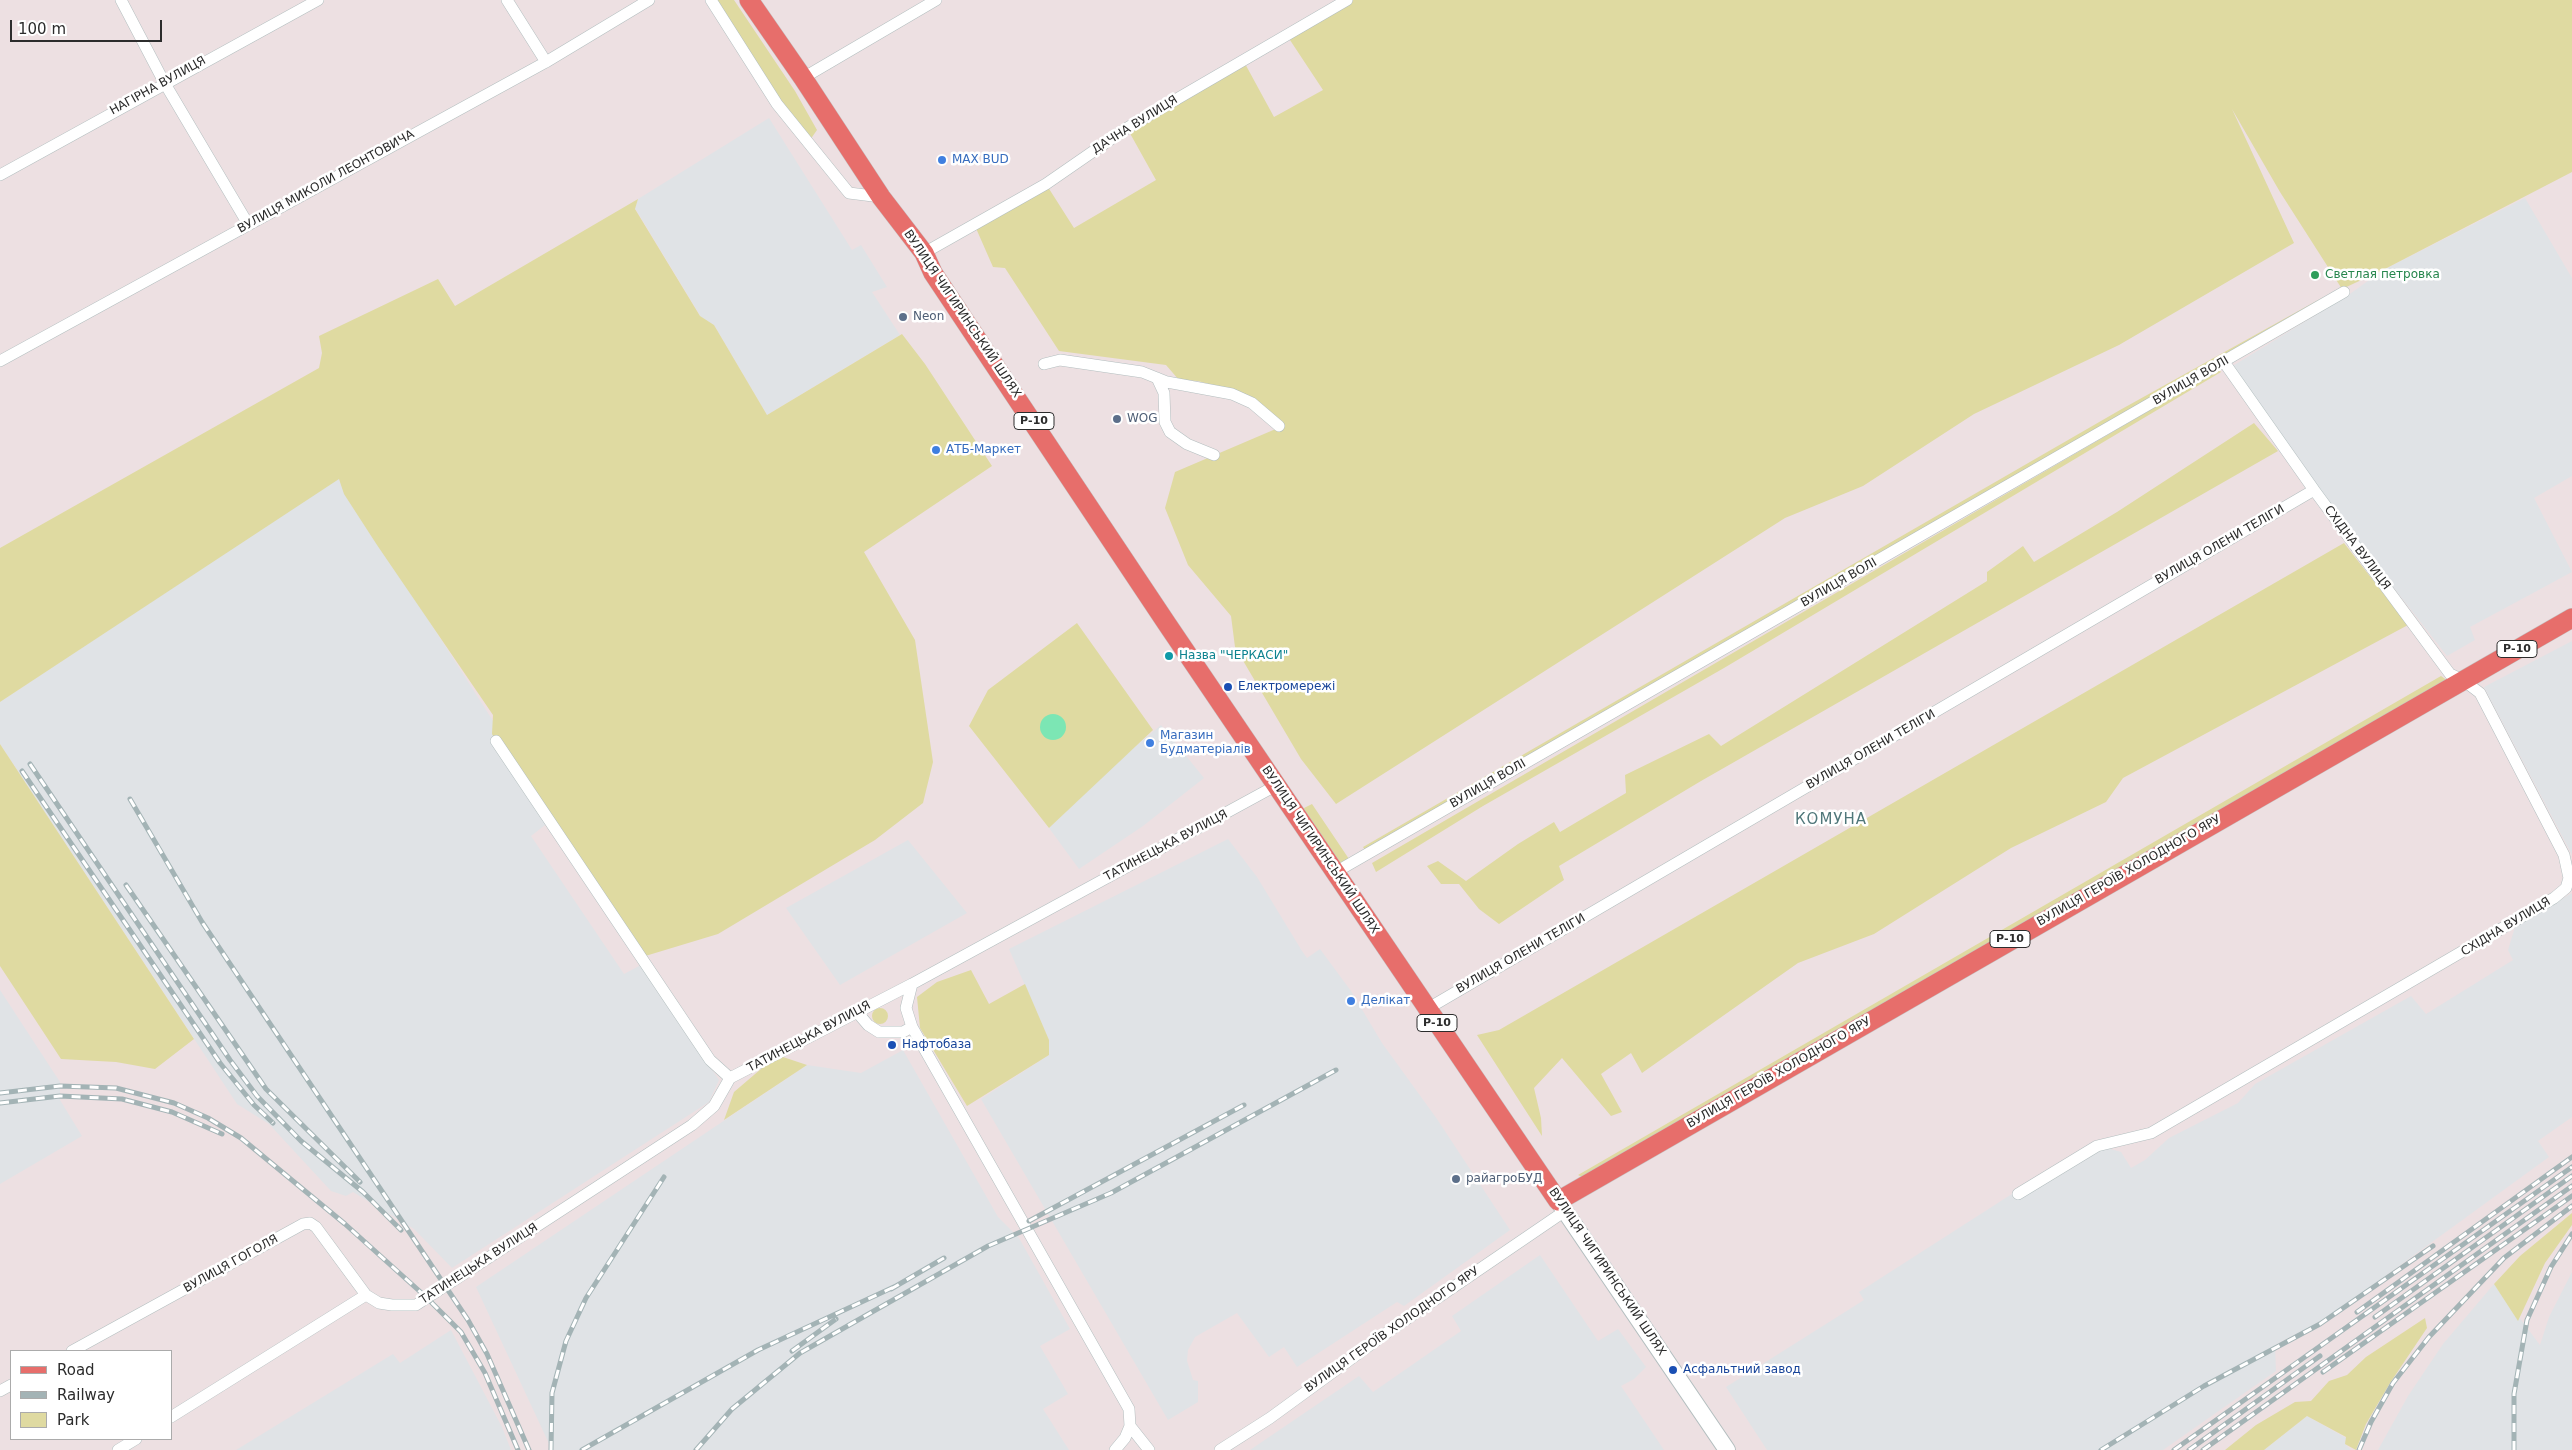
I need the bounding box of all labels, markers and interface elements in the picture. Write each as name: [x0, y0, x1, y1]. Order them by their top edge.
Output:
scale bar: [12, 10, 165, 42]
text: 100 m: [18, 20, 66, 38]
street label: НАГІРНА ВУЛИЦЯ: [107, 54, 209, 118]
street label: ДАЧНА ВУЛИЦЯ: [1090, 93, 1180, 157]
street label: ВУЛИЦЯ МИКОЛИ ЛЕОНТОВИЧА: [235, 127, 417, 237]
place label: MAX BUD: [952, 153, 1009, 167]
marker: MAX BUD: [936, 154, 948, 166]
street label: ВУЛИЦЯ ЧИГИРИНСЬКИЙ ШЛЯХ: [900, 227, 1024, 401]
place label: Светлая петровка: [2325, 268, 2440, 282]
marker: Светлая петровка: [2309, 269, 2321, 281]
place label: Neon: [913, 310, 944, 324]
marker: Neon: [897, 311, 909, 323]
street label: ВУЛИЦЯ ВОЛІ: [2150, 353, 2232, 409]
road number: Р-10: [1014, 412, 1054, 430]
place label: WOG: [1127, 412, 1158, 426]
marker: WOG: [1111, 413, 1123, 425]
place label: АТБ-Маркет: [946, 443, 1021, 457]
marker: АТБ-Маркет: [930, 444, 942, 456]
street label: ВУЛИЦЯ ОЛЕНИ ТЕЛІГИ: [2153, 502, 2287, 588]
street label: СХІДНА ВУЛИЦЯ: [2321, 503, 2393, 593]
street label: ВУЛИЦЯ ВОЛІ: [1798, 555, 1880, 611]
road number: Р-10: [2497, 641, 2537, 658]
place label: Назва "ЧЕРКАСИ": [1179, 649, 1288, 663]
marker: Назва "ЧЕРКАСИ": [1163, 650, 1175, 662]
place label: Електромережі: [1238, 680, 1335, 694]
marker: Електромережі: [1222, 681, 1234, 693]
street label: ВУЛИЦЯ ОЛЕНИ ТЕЛІГИ: [1804, 707, 1938, 793]
place label: Магазин Будматеріалів: [1160, 729, 1251, 757]
marker: Магазин Будматеріалів: [1144, 737, 1156, 749]
street label: ВУЛИЦЯ ВОЛІ: [1447, 756, 1529, 812]
street label: ВУЛИЦЯ ЧИГИРИНСЬКИЙ ШЛЯХ: [1258, 763, 1382, 937]
street label: ТАТИНЕЦЬКА ВУЛИЦЯ: [1102, 807, 1230, 885]
district label: КОМУНА: [1794, 811, 1868, 829]
street label: ВУЛИЦЯ ГЕРОЇВ ХОЛОДНОГО ЯРУ: [2035, 812, 2223, 930]
street label: СХІДНА ВУЛИЦЯ: [2459, 895, 2553, 959]
street label: ВУЛИЦЯ ОЛЕНИ ТЕЛІГИ: [1454, 911, 1588, 997]
road number: Р-10: [1990, 931, 2030, 948]
place label: Делікат: [1361, 994, 1410, 1008]
marker: Делікат: [1345, 995, 1357, 1007]
street label: ТАТИНЕЦЬКА ВУЛИЦЯ: [745, 998, 873, 1076]
road number: Р-10: [1417, 1014, 1457, 1032]
street label: ВУЛИЦЯ ГЕРОЇВ ХОЛОДНОГО ЯРУ: [1685, 1014, 1873, 1132]
place label: Нафтобаза: [902, 1038, 971, 1052]
marker: Нафтобаза: [886, 1039, 898, 1051]
place label: райагроБУД: [1466, 1172, 1542, 1186]
marker: райагроБУД: [1450, 1173, 1462, 1185]
street label: ВУЛИЦЯ ЧИГИРИНСЬКИЙ ШЛЯХ: [1545, 1185, 1669, 1359]
street label: ТАТИНЕЦЬКА ВУЛИЦЯ: [417, 1220, 541, 1308]
street label: ВУЛИЦЯ ГОГОЛЯ: [181, 1232, 281, 1296]
street label: ВУЛИЦЯ ГЕРОЇВ ХОЛОДНОГО ЯРУ: [1302, 1264, 1482, 1396]
legend: [10, 1350, 172, 1440]
text: Road: [57, 1361, 95, 1379]
place label: Асфальтний завод: [1683, 1363, 1801, 1377]
marker: Асфальтний завод: [1667, 1364, 1679, 1376]
text: Railway: [57, 1386, 115, 1404]
text: Park: [57, 1411, 89, 1429]

